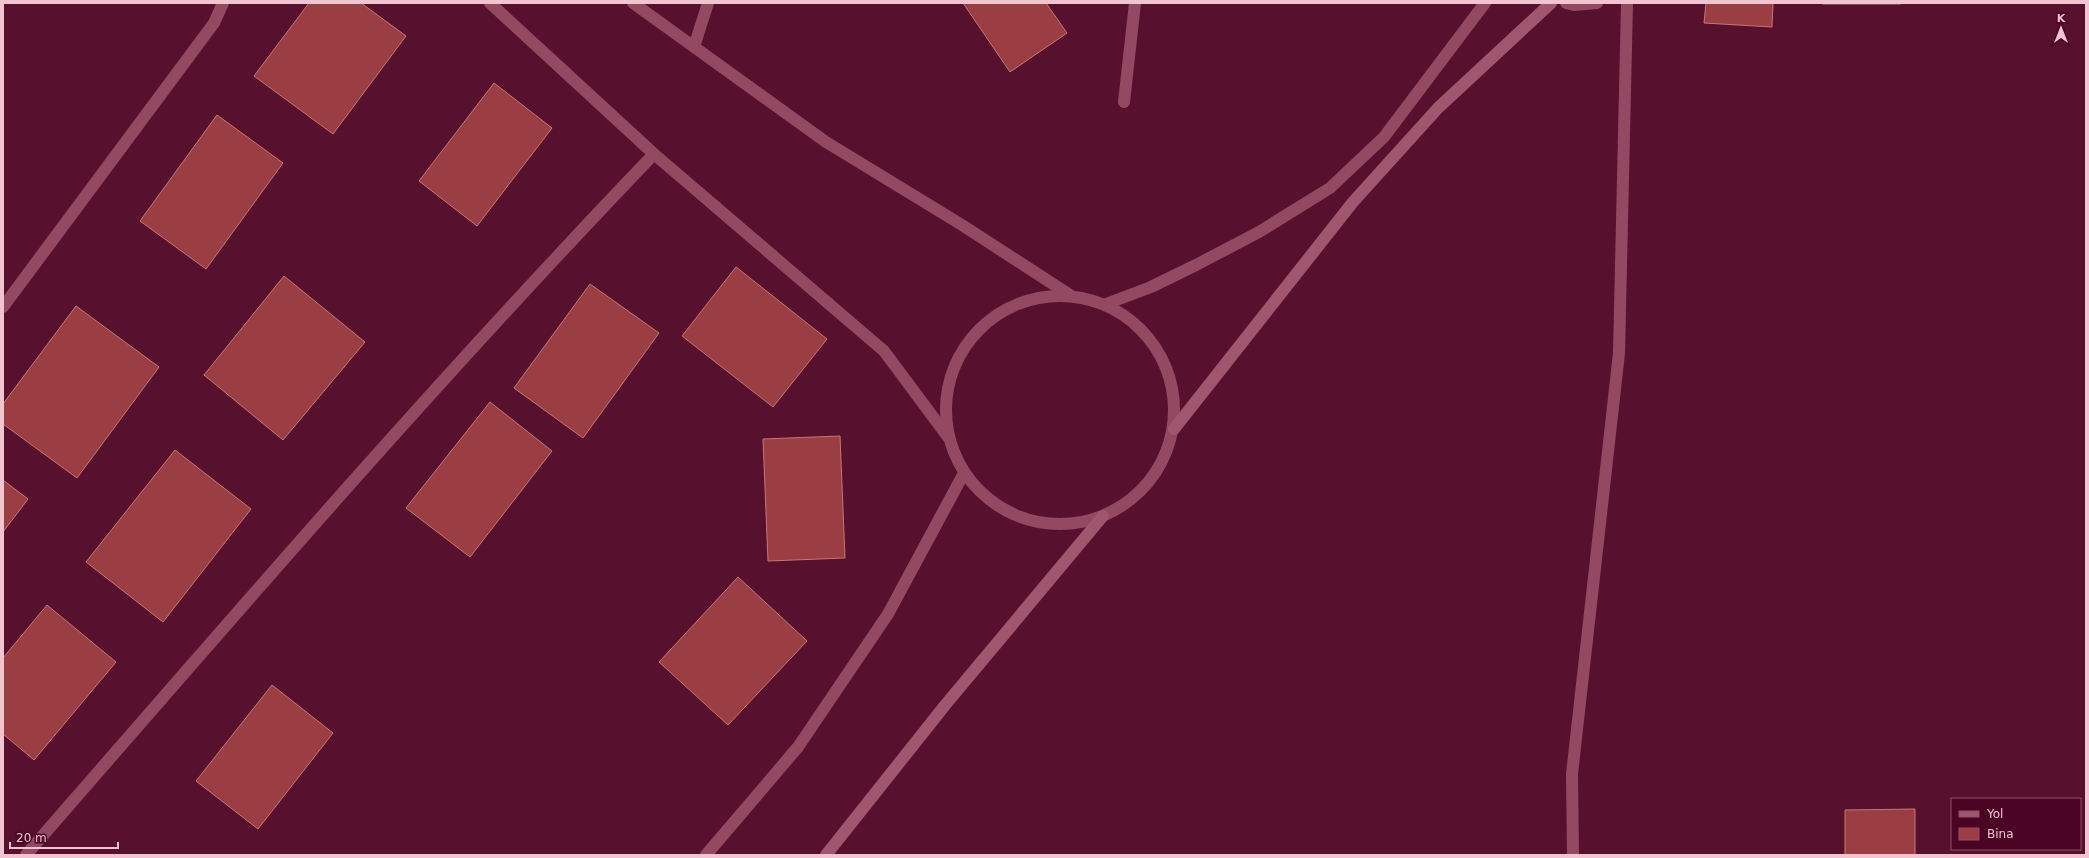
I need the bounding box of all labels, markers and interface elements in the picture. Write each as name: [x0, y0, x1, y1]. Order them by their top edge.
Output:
north arrow: [2041, 8, 2081, 48]
text: K: [2057, 12, 2066, 25]
legend: [1951, 798, 2081, 850]
text: Yol: [1986, 807, 2003, 821]
scale bar: [10, 824, 118, 850]
text: Bina: [1987, 827, 2014, 841]
text: 20 m: [16, 831, 47, 845]

